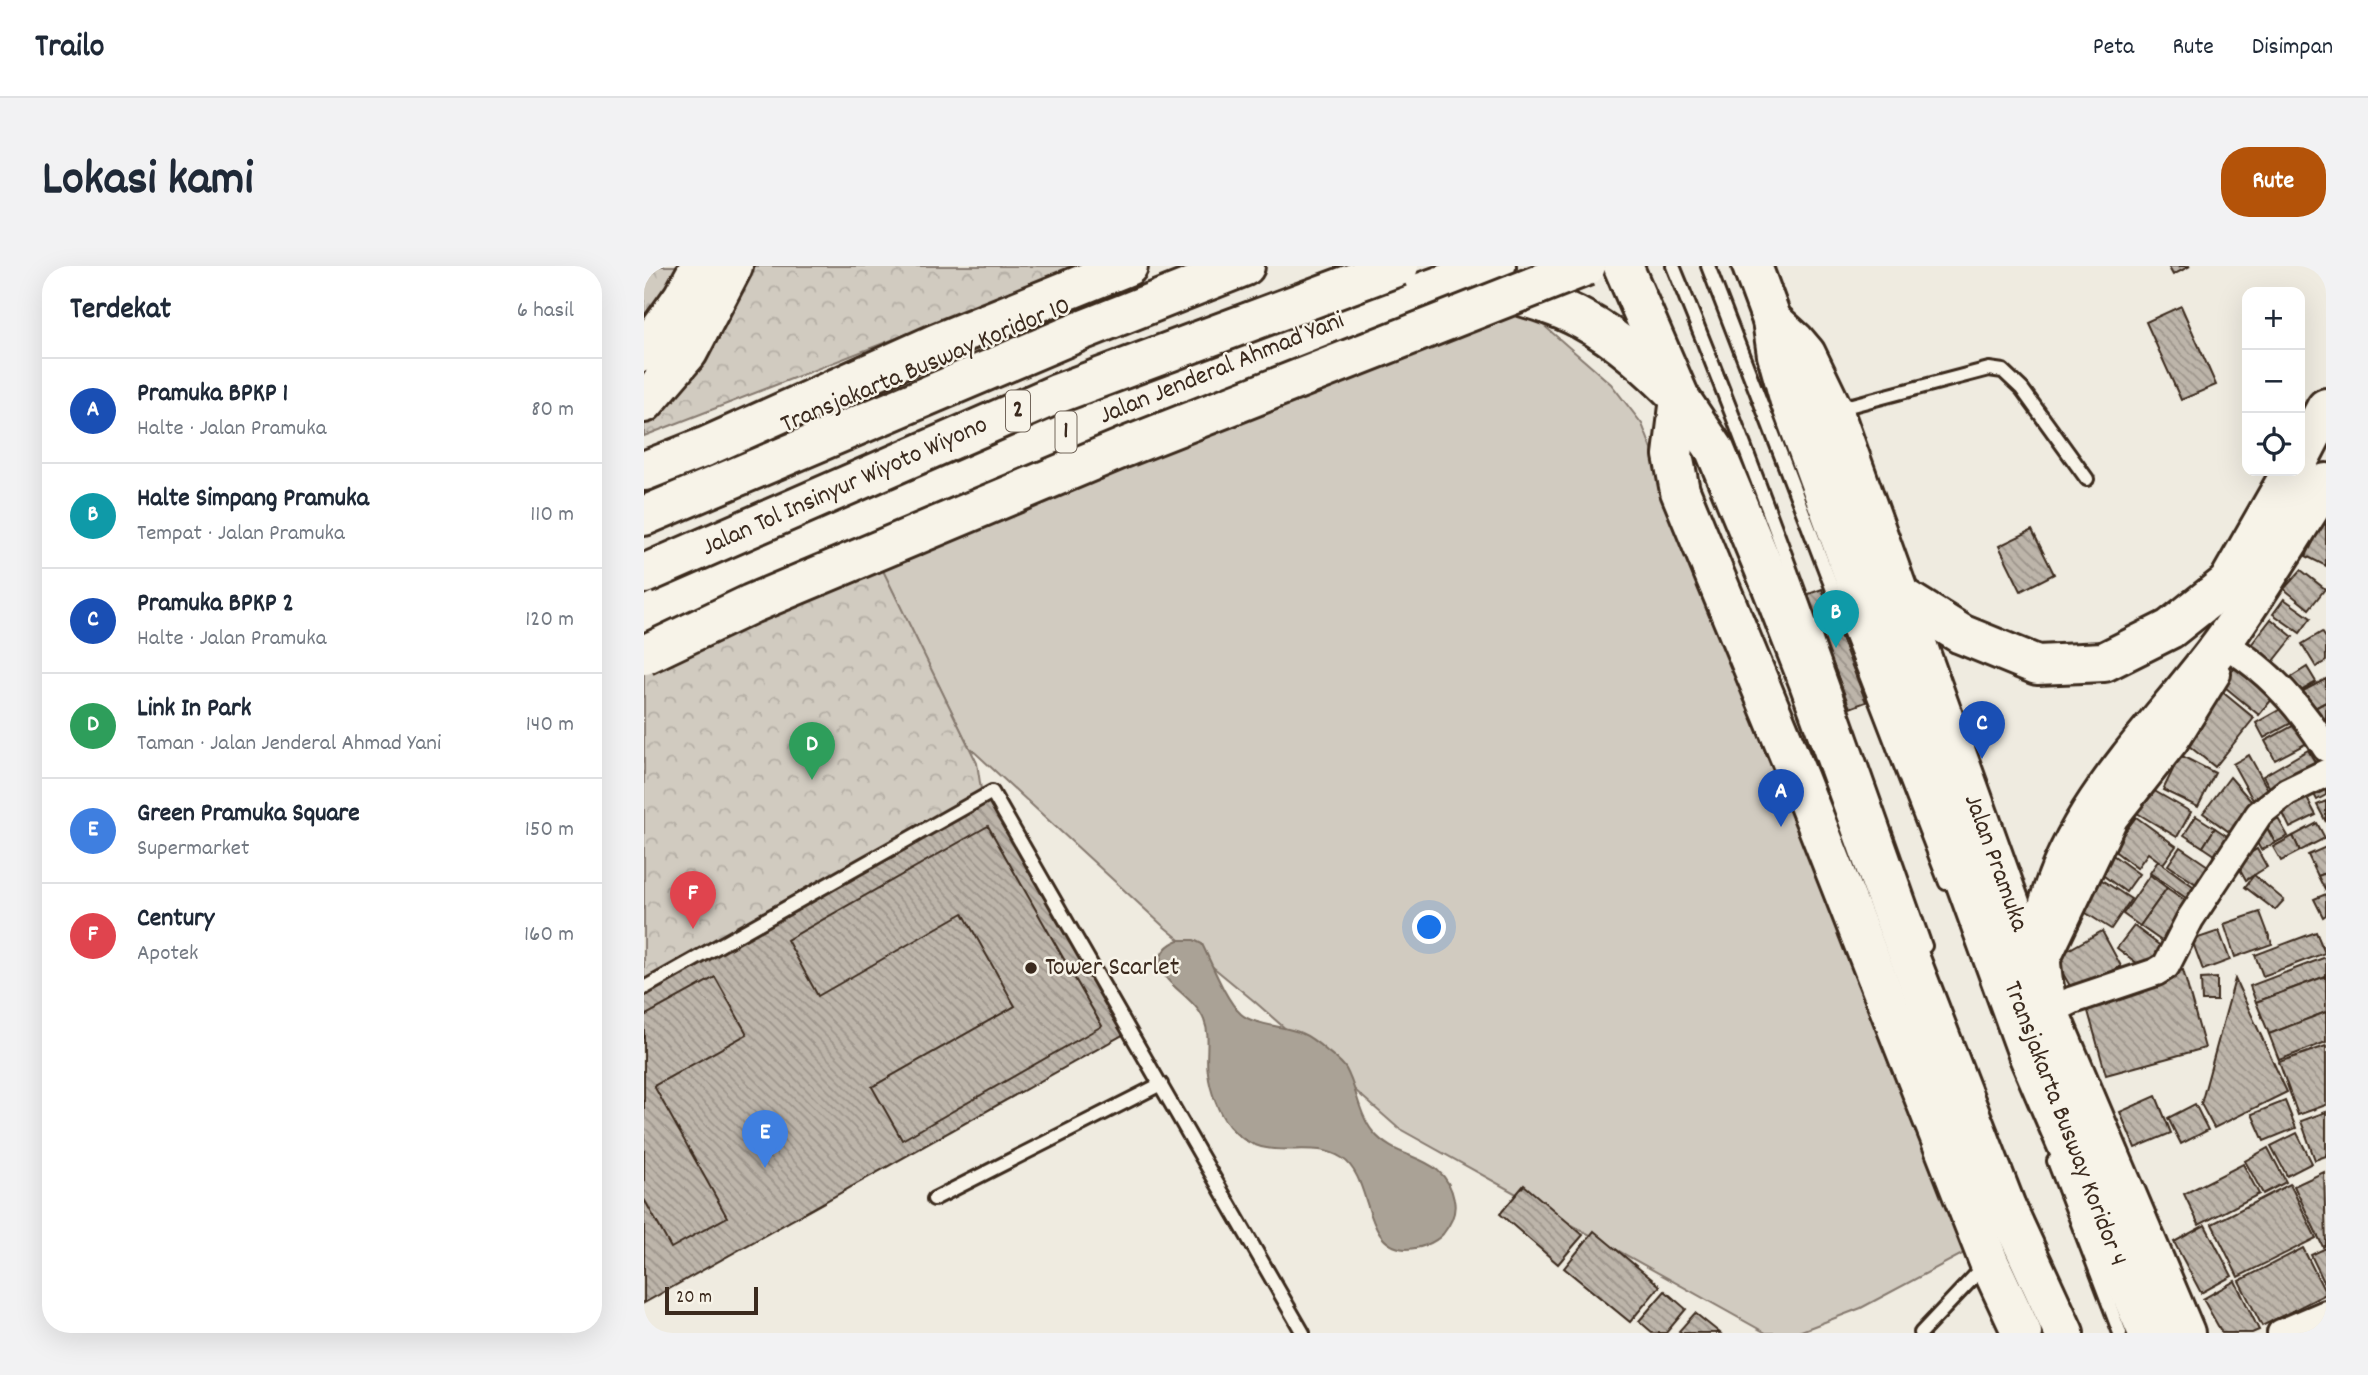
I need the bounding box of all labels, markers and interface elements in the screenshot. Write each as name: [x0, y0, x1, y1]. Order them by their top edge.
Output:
text: Trailo: [35, 25, 105, 72]
text: Peta: [2093, 31, 2134, 65]
text: Rute: [2172, 31, 2214, 65]
text: Disimpan: [2252, 31, 2333, 65]
text: Lokasi kami: [42, 147, 253, 217]
button: Rute: [2221, 147, 2326, 217]
map controls: [2242, 287, 2305, 476]
button: +: [2242, 287, 2305, 350]
text: Terdekat: [70, 290, 171, 333]
street label: Transjakarta Busway Koridor 10: [777, 291, 1075, 441]
text: 6 hasil: [517, 295, 574, 328]
street label: Jalan Jenderal Ahmad Yani: [1094, 303, 1350, 435]
button: −: [2242, 350, 2305, 413]
text: Pramuka BPKP 1: [137, 376, 288, 413]
road number: 2: [1006, 391, 1030, 432]
text: A: [87, 394, 99, 427]
text: 80 m: [531, 394, 574, 427]
street label: Jalan Tol Insinyur Wiyoto Wiyono: [696, 407, 994, 567]
road number: 1: [1056, 412, 1076, 452]
text: Halte · Jalan Pramuka: [137, 413, 326, 446]
button: locate: [2242, 413, 2305, 476]
text: Halte Simpang Pramuka: [137, 481, 369, 518]
text: B: [88, 499, 98, 532]
text: 110 m: [530, 499, 574, 532]
text: Tempat · Jalan Pramuka: [137, 518, 345, 551]
text: Pramuka BPKP 2: [137, 586, 294, 623]
pin: B: [1813, 590, 1859, 648]
text: C: [87, 604, 99, 637]
text: 120 m: [525, 604, 574, 637]
text: Halte · Jalan Pramuka: [137, 623, 326, 656]
text: Link In Park: [137, 691, 251, 728]
pin: C: [1959, 701, 2005, 759]
text: D: [87, 709, 99, 742]
text: 140 m: [526, 709, 574, 742]
pin: D: [789, 722, 835, 780]
text: Taman · Jalan Jenderal Ahmad Yani: [137, 728, 441, 761]
pin: A: [1758, 769, 1804, 827]
street label: Jalan Pramuka: [1953, 789, 2037, 938]
text: Green Pramuka Square: [137, 796, 360, 833]
text: E: [88, 814, 98, 847]
text: 150 m: [525, 814, 574, 847]
text: Supermarket: [137, 833, 249, 866]
pin: F: [670, 871, 716, 929]
text: Century: [137, 901, 214, 938]
your location: [1412, 910, 1446, 944]
text: F: [88, 919, 98, 952]
text: 160 m: [524, 919, 574, 952]
text: Apotek: [137, 938, 198, 971]
place label: Tower Scarlet: [1045, 950, 1180, 987]
marker: Tower Scarlet: [1023, 960, 1039, 976]
street label: Transjakarta Busway Koridor 4: [1993, 976, 2135, 1272]
pin: E: [742, 1110, 788, 1168]
scale bar: [665, 1284, 758, 1316]
text: 20 m: [676, 1285, 712, 1312]

